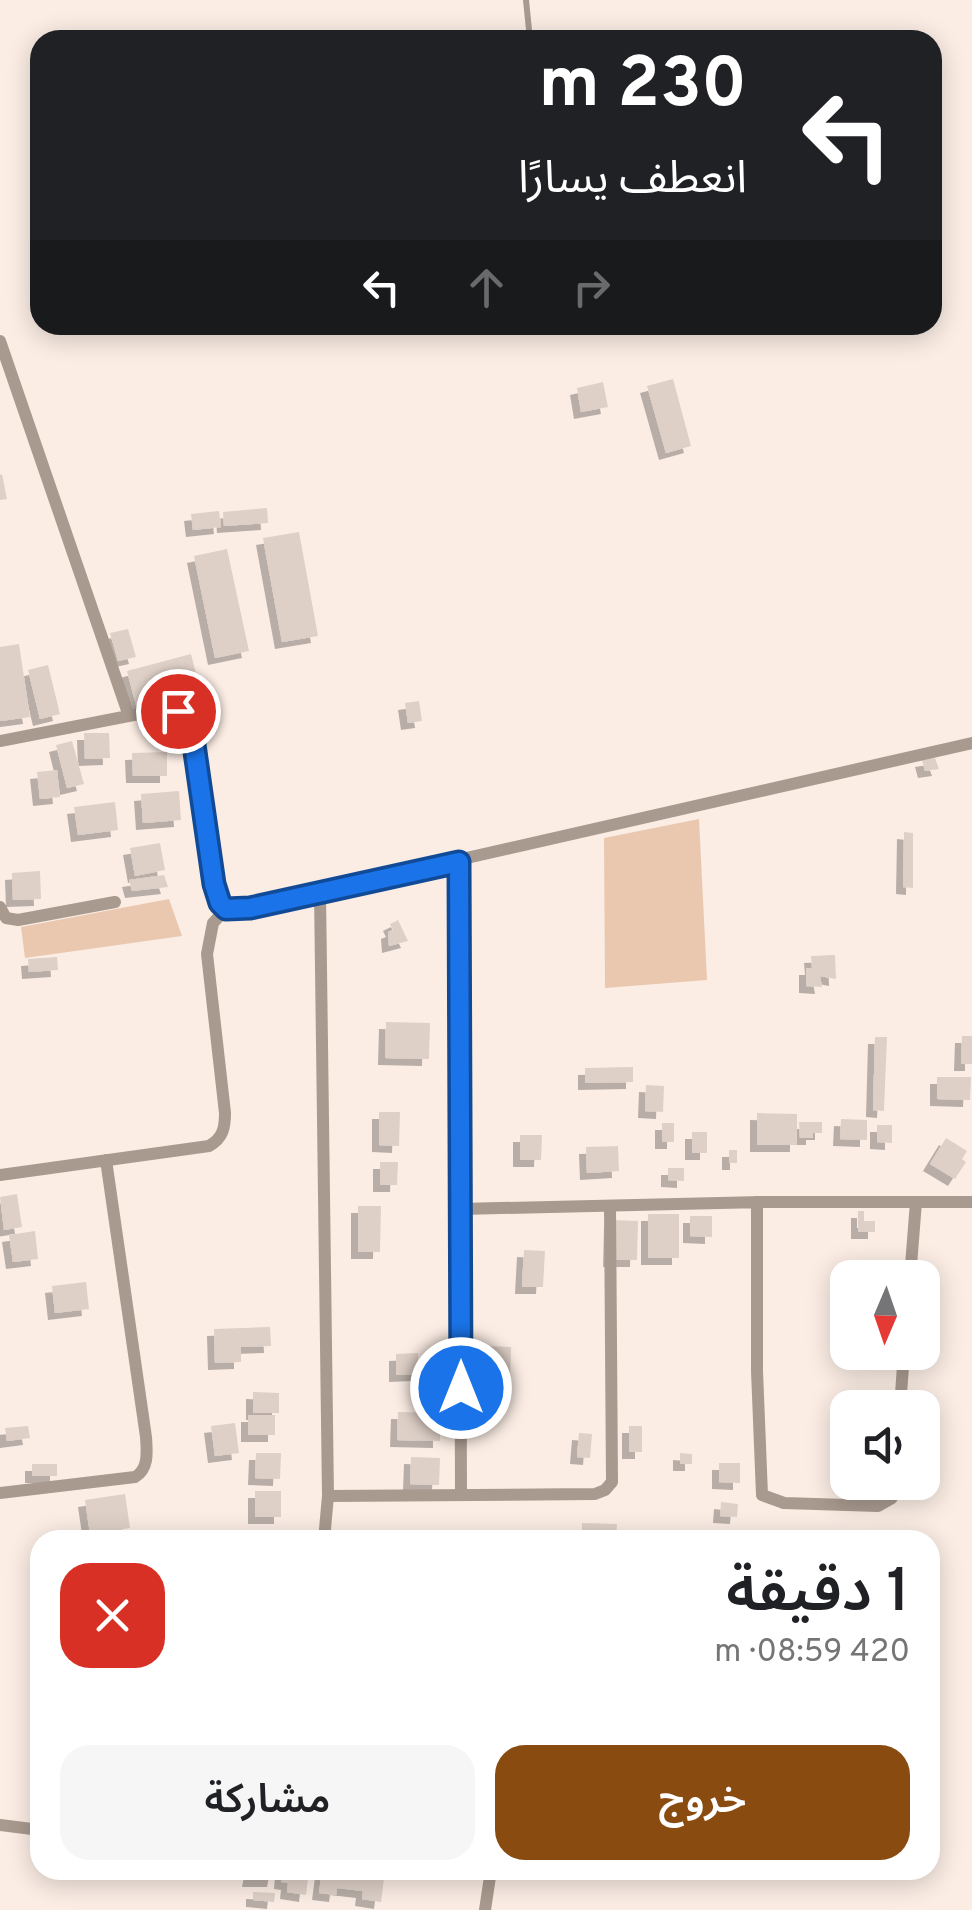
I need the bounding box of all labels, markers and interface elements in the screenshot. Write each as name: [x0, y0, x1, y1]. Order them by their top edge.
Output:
text: 230 m: [538, 43, 747, 132]
icon: left: [782, 70, 912, 200]
text: انعطف يسارًا: [518, 152, 747, 209]
icon: left: [354, 260, 409, 315]
icon: ahead: [459, 260, 514, 315]
icon: right: [564, 260, 619, 315]
pin: [136, 669, 221, 754]
icon: arrive: [151, 684, 206, 739]
north arrow: [830, 1260, 940, 1370]
map controls: [830, 1260, 940, 1500]
position arrow: [409, 1336, 513, 1440]
button: sound: [830, 1390, 940, 1500]
text: 1 دقيقة: [726, 1557, 910, 1633]
button: close: [60, 1563, 165, 1668]
text: 420 m · 08:59: [714, 1633, 910, 1673]
button: مشاركة: [60, 1745, 475, 1860]
button: خروج: [495, 1745, 910, 1860]

